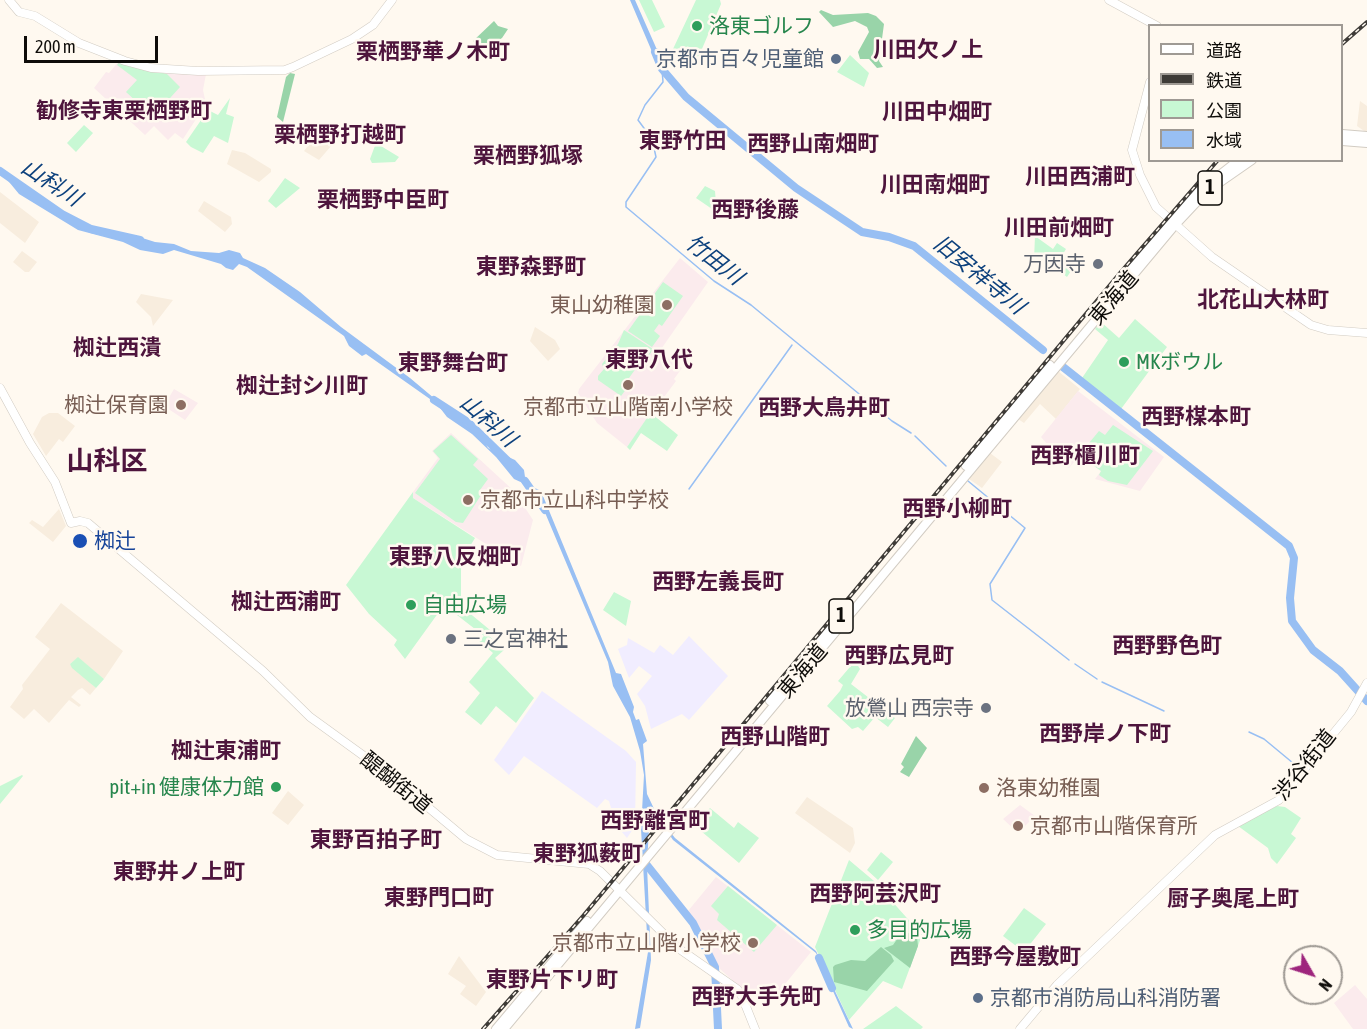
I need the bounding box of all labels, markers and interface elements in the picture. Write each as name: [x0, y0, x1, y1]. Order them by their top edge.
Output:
place label: 洛東ゴルフ: [709, 13, 814, 39]
marker: 洛東ゴルフ: [690, 19, 704, 33]
scale bar: [27, 24, 160, 62]
legend: [1148, 24, 1343, 162]
text: 200 m: [35, 36, 76, 57]
district label: 川田欠ノ上: [873, 37, 983, 63]
district label: 栗栖野華ノ木町: [356, 39, 510, 65]
text: 道路: [1206, 40, 1242, 61]
place label: 京都市百々児童館: [656, 46, 824, 72]
marker: 京都市百々児童館: [829, 52, 843, 66]
text: 鉄道: [1206, 70, 1242, 91]
district label: 勧修寺東栗栖野町: [36, 98, 212, 124]
district label: 川田中畑町: [882, 99, 992, 125]
text: 公園: [1206, 100, 1242, 121]
district label: 栗栖野打越町: [274, 122, 406, 148]
district label: 東野竹田: [639, 128, 727, 154]
text: 水域: [1206, 130, 1242, 151]
district label: 西野山南畑町: [747, 131, 879, 157]
district label: 栗栖野狐塚: [473, 143, 583, 169]
water label: 山科川: [16, 154, 86, 212]
district label: 川田西浦町: [1025, 164, 1135, 190]
road number: 1: [1198, 171, 1222, 205]
district label: 川田南畑町: [880, 172, 990, 198]
district label: 栗栖野中臣町: [317, 187, 449, 213]
district label: 西野後藤: [711, 197, 799, 223]
district label: 川田前畑町: [1004, 215, 1114, 241]
water label: 竹田川: [680, 229, 748, 291]
water label: 旧安祥寺川: [928, 230, 1030, 320]
place label: 万因寺: [1023, 251, 1086, 277]
district label: 東野森野町: [476, 254, 586, 280]
marker: 万因寺: [1091, 257, 1105, 271]
street label: 東海道: [1084, 266, 1144, 330]
district label: 北花山大林町: [1197, 287, 1329, 313]
place label: 東山幼稚園: [550, 292, 655, 318]
marker: 東山幼稚園: [660, 298, 674, 312]
district label: 椥辻西潰: [73, 335, 161, 361]
district label: 東野八代: [605, 347, 693, 373]
place label: MKボウル: [1136, 349, 1223, 375]
district label: 東野舞台町: [398, 350, 508, 376]
marker: MKボウル: [1117, 355, 1131, 369]
district label: 椥辻封シ川町: [236, 373, 368, 399]
marker: 京都市立山階南小学校: [621, 378, 635, 392]
water label: 山科川: [454, 389, 522, 453]
place label: 椥辻保育園: [64, 392, 169, 418]
place label: 京都市立山階南小学校: [523, 394, 733, 420]
district label: 西野大鳥井町: [758, 395, 890, 421]
marker: 椥辻保育園: [174, 398, 188, 412]
district label: 西野楳本町: [1141, 404, 1251, 430]
district label: 西野櫃川町: [1030, 443, 1140, 469]
district label: 山科区: [67, 445, 147, 477]
place label: 京都市立山科中学校: [480, 487, 669, 513]
marker: 京都市立山科中学校: [461, 493, 475, 507]
district label: 西野小柳町: [902, 496, 1012, 522]
place label: 椥辻: [94, 528, 136, 554]
marker: 椥辻: [71, 532, 89, 550]
district label: 東野八反畑町: [389, 544, 521, 570]
district label: 西野左義長町: [652, 569, 784, 595]
district label: 椥辻西浦町: [231, 589, 341, 615]
place label: 自由広場: [423, 592, 507, 618]
marker: 自由広場: [404, 598, 418, 612]
road number: 1: [829, 599, 853, 633]
place label: 三之宮神社: [463, 626, 568, 652]
marker: 三之宮神社: [444, 632, 458, 646]
district label: 西野野色町: [1112, 633, 1222, 659]
street label: 東海道: [773, 639, 833, 703]
district label: 西野広見町: [844, 643, 954, 669]
place label: 放鶯山 西宗寺: [845, 695, 974, 721]
marker: 放鶯山 西宗寺: [979, 701, 993, 715]
district label: 西野岸ノ下町: [1039, 721, 1171, 747]
district label: 西野山階町: [720, 724, 830, 750]
street label: 渋谷街道: [1269, 724, 1341, 806]
district label: 椥辻東浦町: [171, 738, 281, 764]
street label: 醍醐街道: [355, 747, 437, 819]
place label: pit+in 健康体力館: [109, 774, 264, 800]
place label: 洛東幼稚園: [996, 775, 1101, 801]
marker: pit+in 健康体力館: [269, 780, 283, 794]
marker: 洛東幼稚園: [977, 781, 991, 795]
district label: 西野離宮町: [600, 808, 710, 834]
place label: 京都市山階保育所: [1030, 813, 1198, 839]
marker: 京都市山階保育所: [1011, 819, 1025, 833]
district label: 東野百拍子町: [310, 827, 442, 853]
district label: 東野狐薮町: [533, 841, 643, 867]
district label: 東野井ノ上町: [113, 859, 245, 885]
district label: 西野阿芸沢町: [809, 881, 941, 907]
district label: 東野門口町: [384, 885, 494, 911]
district label: 厨子奥尾上町: [1167, 886, 1299, 912]
place label: 多目的広場: [867, 917, 972, 943]
marker: 多目的広場: [848, 923, 862, 937]
place label: 京都市立山階小学校: [552, 930, 741, 956]
marker: 京都市立山階小学校: [746, 936, 760, 950]
district label: 西野今屋敷町: [949, 944, 1081, 970]
north arrow: [1283, 945, 1343, 1005]
district label: 東野片下リ町: [486, 967, 618, 993]
text: N: [1315, 976, 1335, 994]
district label: 西野大手先町: [691, 984, 823, 1010]
place label: 京都市消防局山科消防署: [990, 985, 1221, 1011]
marker: 京都市消防局山科消防署: [971, 991, 985, 1005]

